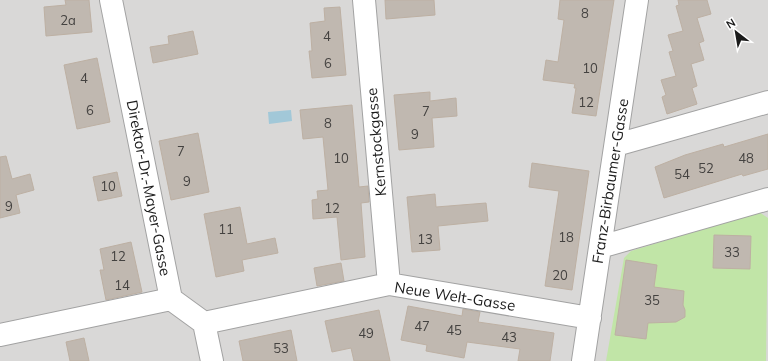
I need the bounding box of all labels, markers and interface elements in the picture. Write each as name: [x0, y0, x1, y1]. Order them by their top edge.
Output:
house number: 8: [581, 5, 589, 21]
house number: 2a: [60, 12, 76, 28]
north arrow: [716, 12, 756, 52]
text: N: [724, 15, 738, 32]
house number: 4: [323, 28, 331, 44]
house number: 6: [324, 55, 332, 71]
house number: 10: [582, 60, 598, 76]
house number: 4: [80, 70, 88, 86]
street label: Kernstockgasse: [362, 87, 390, 197]
house number: 12: [578, 94, 594, 110]
street label: Franz-Birbaumer-Gasse: [588, 97, 632, 265]
street label: Direktor-Dr.-Mayer-Gasse: [123, 98, 175, 278]
house number: 6: [86, 102, 94, 118]
house number: 7: [422, 103, 430, 119]
house number: 8: [324, 115, 332, 131]
house number: 9: [411, 126, 419, 142]
house number: 7: [177, 143, 185, 159]
house number: 10: [333, 150, 349, 166]
house number: 48: [738, 150, 754, 166]
house number: 52: [698, 160, 714, 176]
house number: 54: [674, 166, 690, 182]
house number: 9: [183, 173, 191, 189]
house number: 10: [100, 178, 116, 194]
house number: 9: [5, 198, 13, 214]
house number: 12: [324, 200, 340, 216]
house number: 11: [218, 221, 234, 237]
house number: 18: [558, 229, 574, 245]
house number: 13: [417, 231, 433, 247]
house number: 33: [724, 244, 740, 260]
house number: 12: [110, 248, 126, 264]
house number: 20: [552, 267, 568, 283]
house number: 14: [114, 277, 130, 293]
street label: Neue Welt-Gasse: [393, 277, 517, 315]
house number: 35: [644, 292, 660, 308]
house number: 47: [414, 318, 430, 334]
house number: 45: [446, 322, 462, 338]
house number: 49: [358, 325, 374, 341]
house number: 43: [501, 329, 517, 345]
house number: 53: [273, 340, 289, 356]

